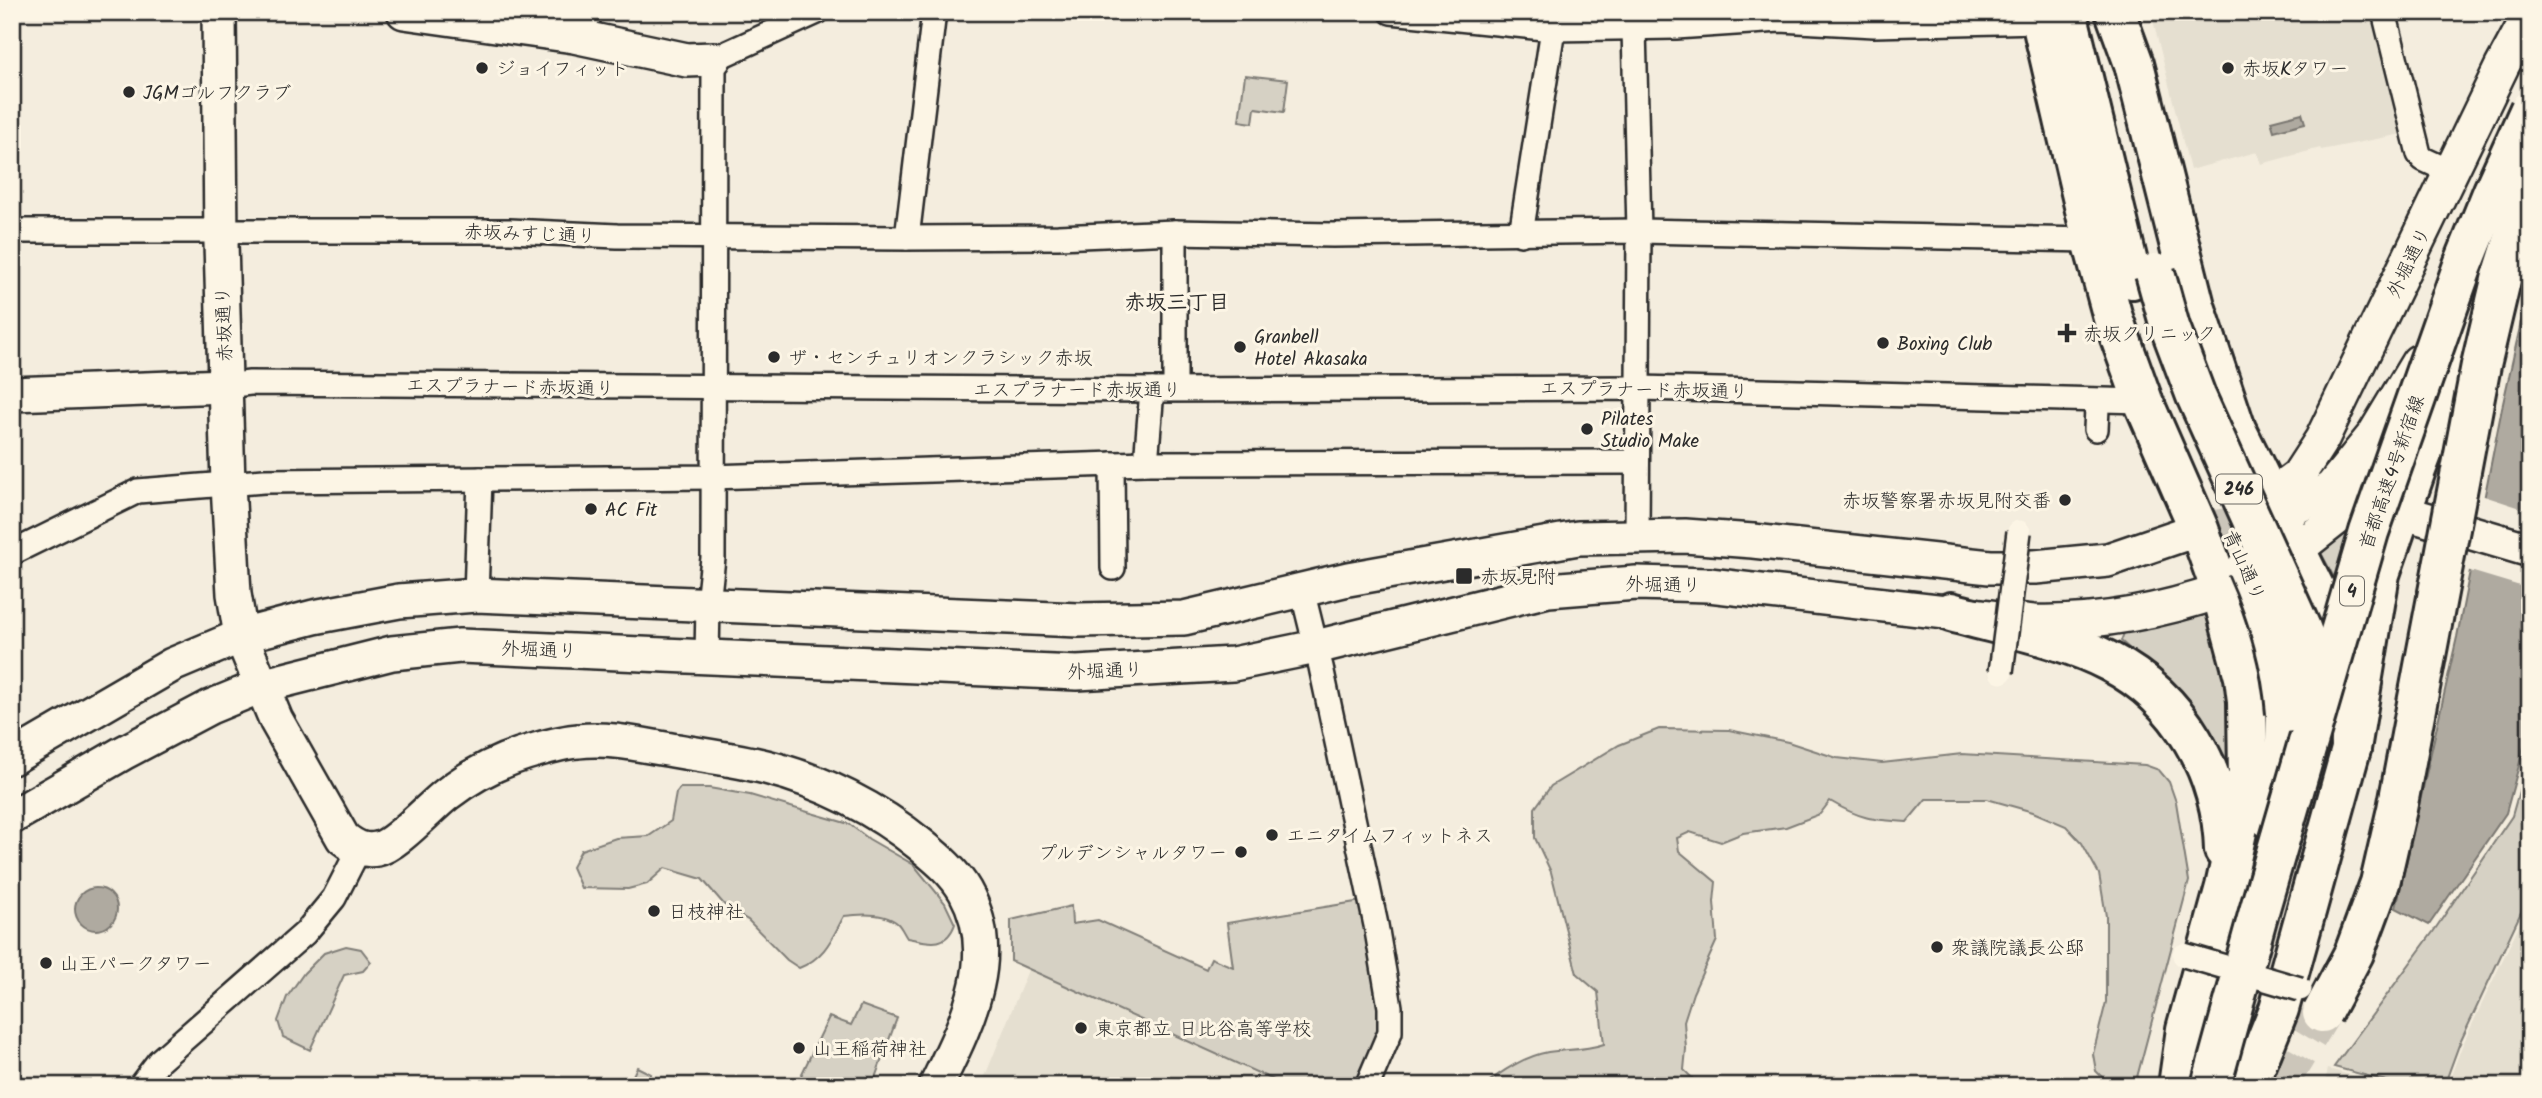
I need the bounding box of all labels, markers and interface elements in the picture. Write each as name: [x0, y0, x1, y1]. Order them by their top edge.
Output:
place label: ジョイフィット: [496, 55, 629, 85]
place label: 赤坂Kタワー: [2242, 55, 2348, 85]
marker: ジョイフィット: [474, 60, 490, 76]
marker: 赤坂Kタワー: [2220, 60, 2236, 76]
place label: JGMゴルフクラブ: [143, 79, 291, 109]
marker: JGMゴルフクラブ: [121, 84, 137, 100]
street label: 赤坂みすじ通り: [463, 218, 597, 252]
street label: 外堀通り: [2380, 222, 2440, 304]
street label: 赤坂通り: [209, 285, 241, 362]
district label: 赤坂三丁目: [1125, 287, 1230, 320]
place label: 赤坂クリニック: [2083, 320, 2216, 350]
place label: Granbell Hotel Akasaka: [1254, 323, 1368, 375]
marker: 赤坂クリニック: [2057, 323, 2077, 343]
place label: Boxing Club: [1897, 330, 1992, 360]
marker: Boxing Club: [1875, 335, 1891, 351]
marker: Granbell Hotel Akasaka: [1232, 339, 1248, 355]
place label: ザ・センチュリオンクラシック赤坂: [788, 344, 1092, 374]
marker: ザ・センチュリオンクラシック赤坂: [766, 349, 782, 365]
street label: エスプラナード赤坂通り: [405, 371, 615, 405]
street label: エスプラナード赤坂通り: [1539, 374, 1749, 408]
street label: エスプラナード赤坂通り: [972, 376, 1182, 406]
street label: 首都高速4号新宿線: [2352, 391, 2434, 554]
place label: Pilates Studio Make: [1601, 405, 1700, 457]
marker: Pilates Studio Make: [1579, 421, 1595, 437]
road number: 246: [2216, 475, 2262, 504]
place label: 赤坂警察署赤坂見附交番: [1842, 487, 2051, 517]
marker: 赤坂警察署赤坂見附交番: [2057, 492, 2073, 508]
place label: AC Fit: [605, 496, 658, 526]
marker: AC Fit: [583, 501, 599, 517]
street label: 青山通り: [2214, 525, 2272, 607]
place label: 赤坂見附: [1480, 563, 1556, 593]
marker: 赤坂見附: [1454, 566, 1474, 586]
street label: 外堀通り: [1625, 570, 1701, 602]
road number: 4: [2340, 576, 2364, 606]
street label: 外堀通り: [500, 635, 577, 667]
street label: 外堀通り: [1067, 656, 1144, 688]
place label: エニタイムフィットネス: [1286, 822, 1493, 852]
marker: エニタイムフィットネス: [1264, 827, 1280, 843]
place label: プルデンシャルタワー: [1038, 839, 1227, 869]
marker: プルデンシャルタワー: [1233, 844, 1249, 860]
place label: 日枝神社: [668, 898, 744, 928]
marker: 日枝神社: [646, 903, 662, 919]
place label: 衆議院議長公邸: [1951, 934, 2084, 964]
marker: 衆議院議長公邸: [1929, 939, 1945, 955]
place label: 山王パークタワー: [60, 950, 212, 980]
marker: 山王パークタワー: [38, 955, 54, 971]
place label: 東京都立 日比谷高等学校: [1095, 1015, 1312, 1045]
marker: 東京都立 日比谷高等学校: [1073, 1020, 1089, 1036]
place label: 山王稲荷神社: [813, 1035, 927, 1065]
marker: 山王稲荷神社: [791, 1040, 807, 1056]

